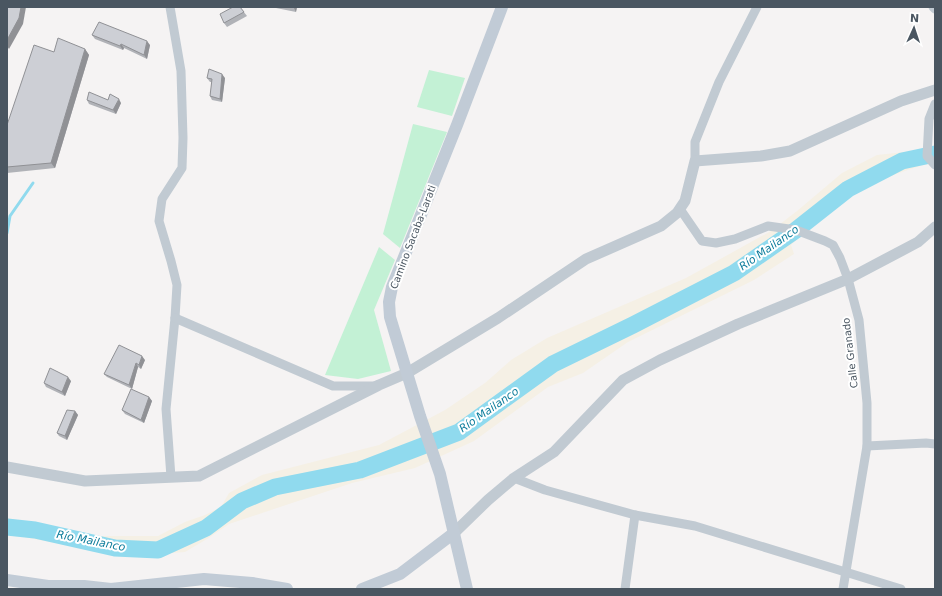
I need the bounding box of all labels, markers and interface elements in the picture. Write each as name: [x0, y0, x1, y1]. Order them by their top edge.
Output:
north arrow: [894, 8, 934, 48]
text: N: [910, 12, 919, 25]
street label: Camino Sacaba-Larati: [388, 184, 438, 290]
water label: Río Mailanco: [737, 223, 802, 273]
street label: Calle Granado: [840, 317, 860, 389]
water label: Río Mailanco: [457, 385, 522, 435]
water label: Río Mailanco: [56, 528, 127, 554]

